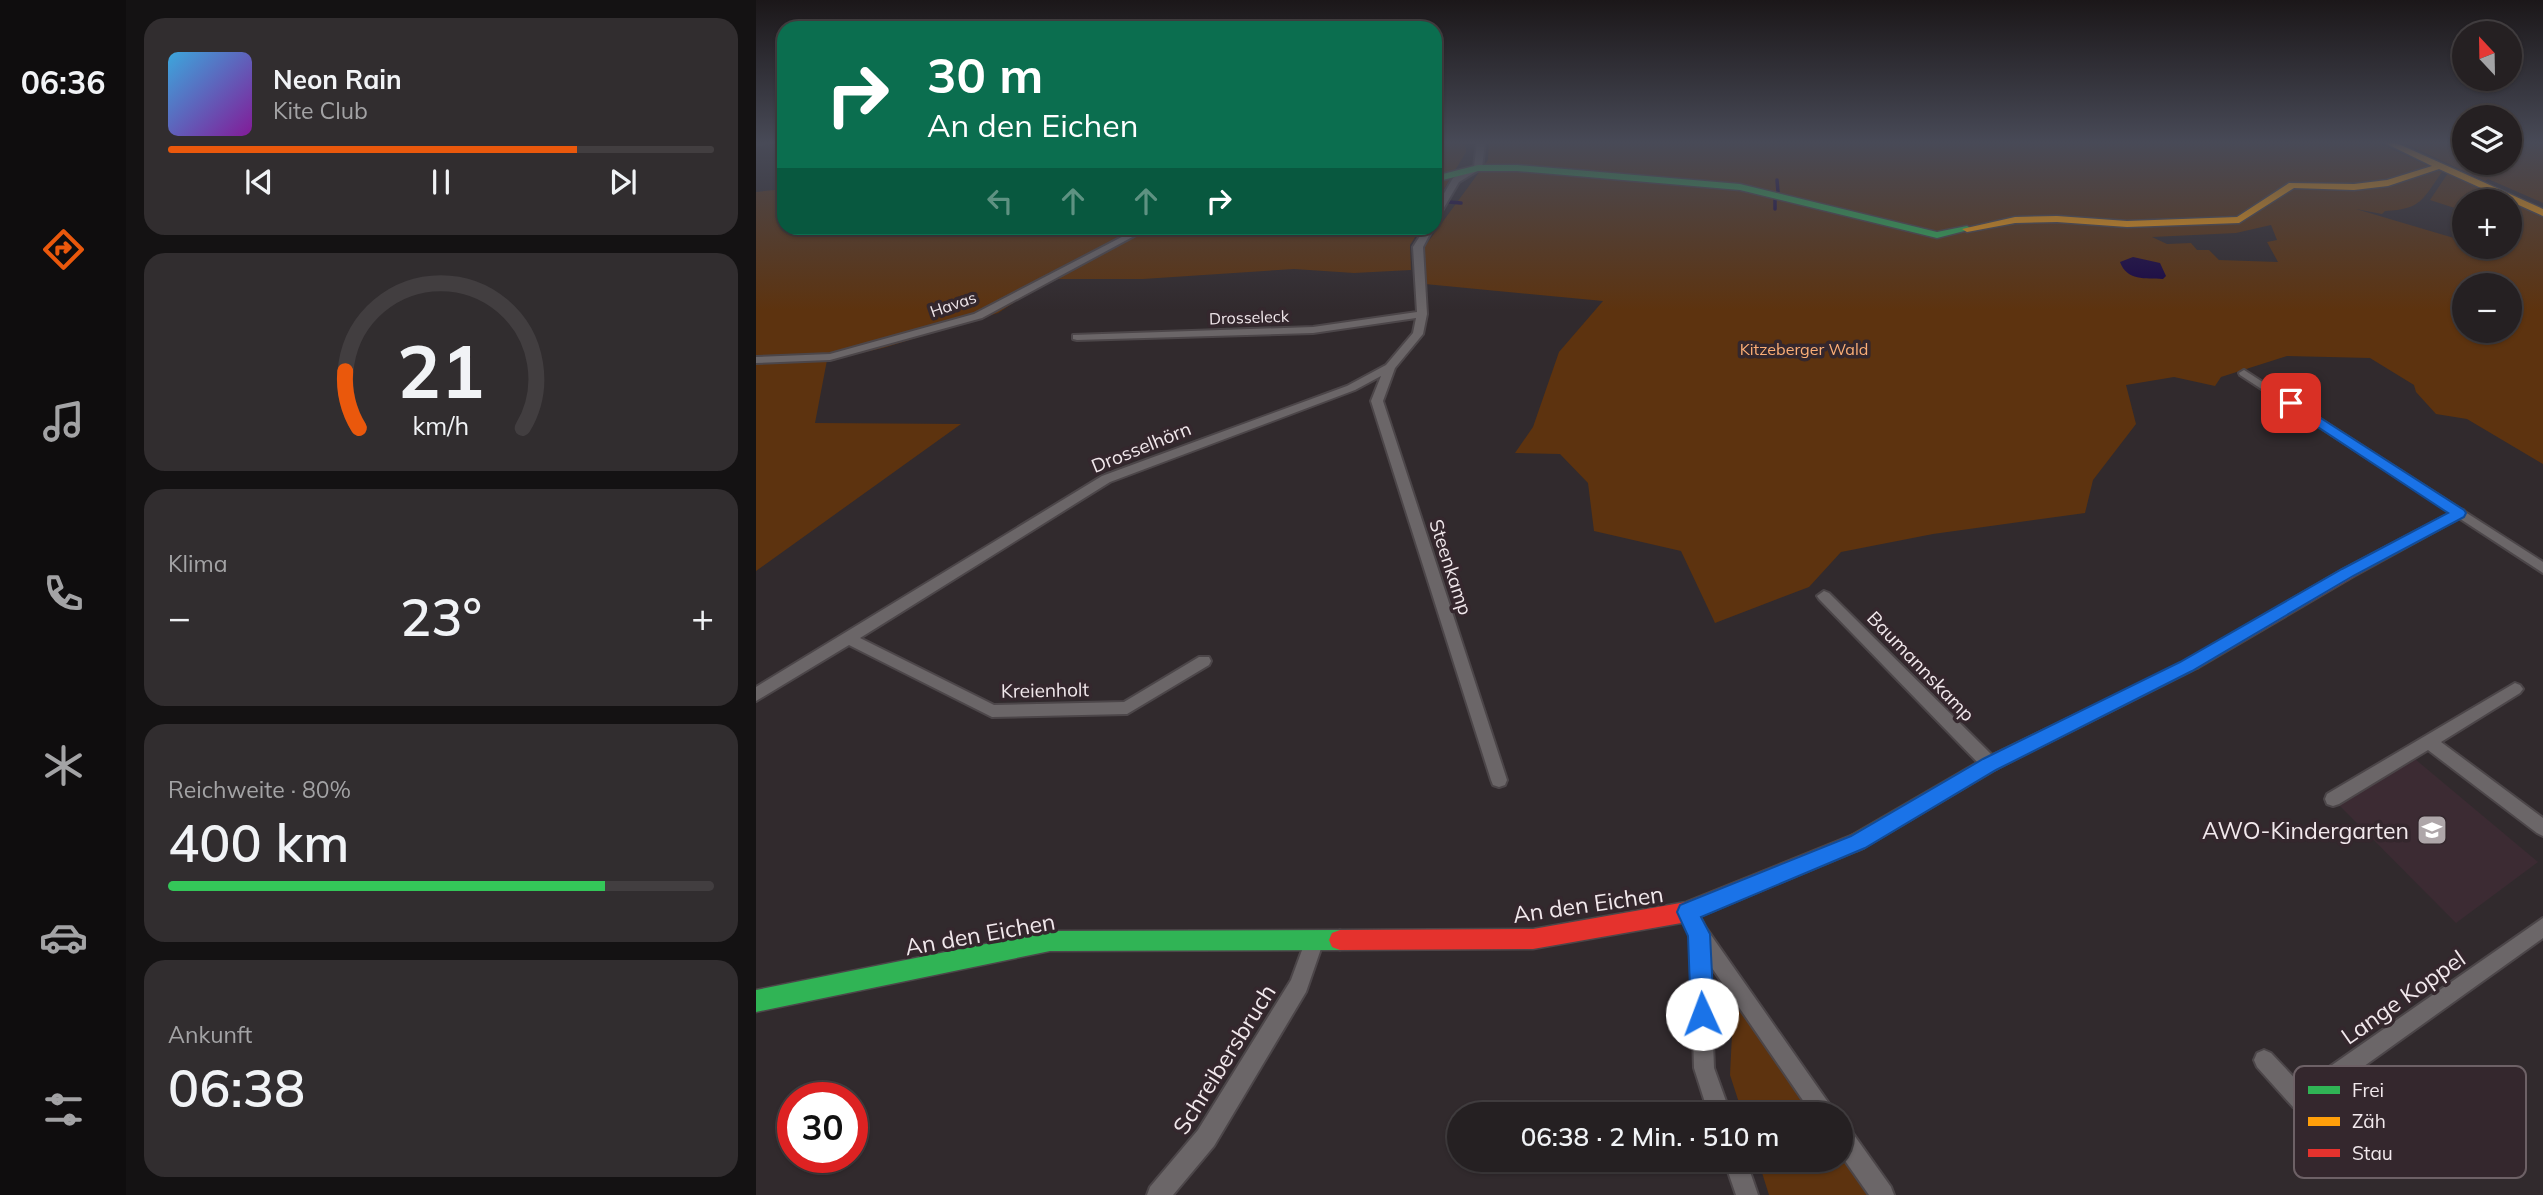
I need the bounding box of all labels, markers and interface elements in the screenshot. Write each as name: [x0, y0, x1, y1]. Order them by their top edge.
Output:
north arrow: [2452, 21, 2522, 91]
map controls: [2452, 21, 2522, 343]
text: 30 m: [927, 44, 1043, 105]
icon: right: [812, 49, 903, 140]
text: 06:36: [21, 62, 105, 102]
text: Neon Rain: [273, 63, 402, 96]
text: Kite Club: [273, 96, 368, 125]
text: An den Eichen: [927, 105, 1139, 145]
button: layers: [2452, 105, 2522, 175]
icon: previous: [240, 163, 278, 201]
icon: pause: [422, 163, 460, 201]
icon: next: [604, 163, 642, 201]
icon: left: [981, 182, 1019, 220]
icon: ahead: [1054, 182, 1092, 220]
icon: ahead: [1127, 182, 1165, 220]
icon: right: [1200, 182, 1238, 220]
button: +: [2452, 189, 2522, 259]
icon: directions: [39, 225, 88, 274]
button: −: [2452, 273, 2522, 343]
street label: Havas: [927, 287, 979, 321]
street label: Drosseleck: [1209, 306, 1290, 328]
text: 21: [397, 326, 485, 417]
park label: Kitzeberger Wald: [1740, 339, 1868, 359]
pin: [2261, 373, 2321, 433]
icon: arrive: [2272, 384, 2310, 422]
icon: music: [39, 397, 88, 446]
text: km/h: [413, 410, 469, 441]
street label: Drosselhörn: [1088, 416, 1194, 478]
street label: Steenkamp: [1424, 516, 1478, 618]
text: Klima: [168, 549, 228, 578]
icon: phone: [39, 569, 88, 618]
text: 23°: [400, 584, 482, 649]
text: −: [168, 593, 191, 641]
text: +: [691, 593, 714, 641]
street label: Baumannskamp: [1862, 606, 1980, 726]
street label: Kreienholt: [1001, 677, 1090, 703]
icon: climate: [39, 741, 88, 790]
text: Reichweite · 80%: [168, 775, 351, 804]
text: 400 km: [168, 810, 349, 875]
school or university icon: AWO-Kindergarten: [2415, 813, 2449, 847]
place label: AWO-Kindergarten: [2202, 816, 2409, 845]
street label: An den Eichen: [1511, 879, 1665, 929]
street label: An den Eichen: [903, 907, 1057, 961]
icon: car: [39, 913, 88, 962]
street label: Lange Koppel: [2335, 943, 2471, 1051]
position arrow: [1665, 977, 1739, 1051]
street label: Schreibersbruch: [1166, 979, 1282, 1139]
text: Ankunft: [168, 1020, 252, 1049]
text: 06:38: [168, 1055, 305, 1120]
legend: [2294, 1066, 2526, 1178]
text: Frei: [2352, 1078, 2384, 1102]
speed limit sign: 30: [777, 1082, 868, 1173]
icon: filters: [39, 1085, 88, 1134]
text: Zäh: [2352, 1109, 2386, 1133]
text: 06:38 · 2 Min. · 510 m: [1521, 1120, 1779, 1153]
text: Stau: [2352, 1141, 2393, 1165]

